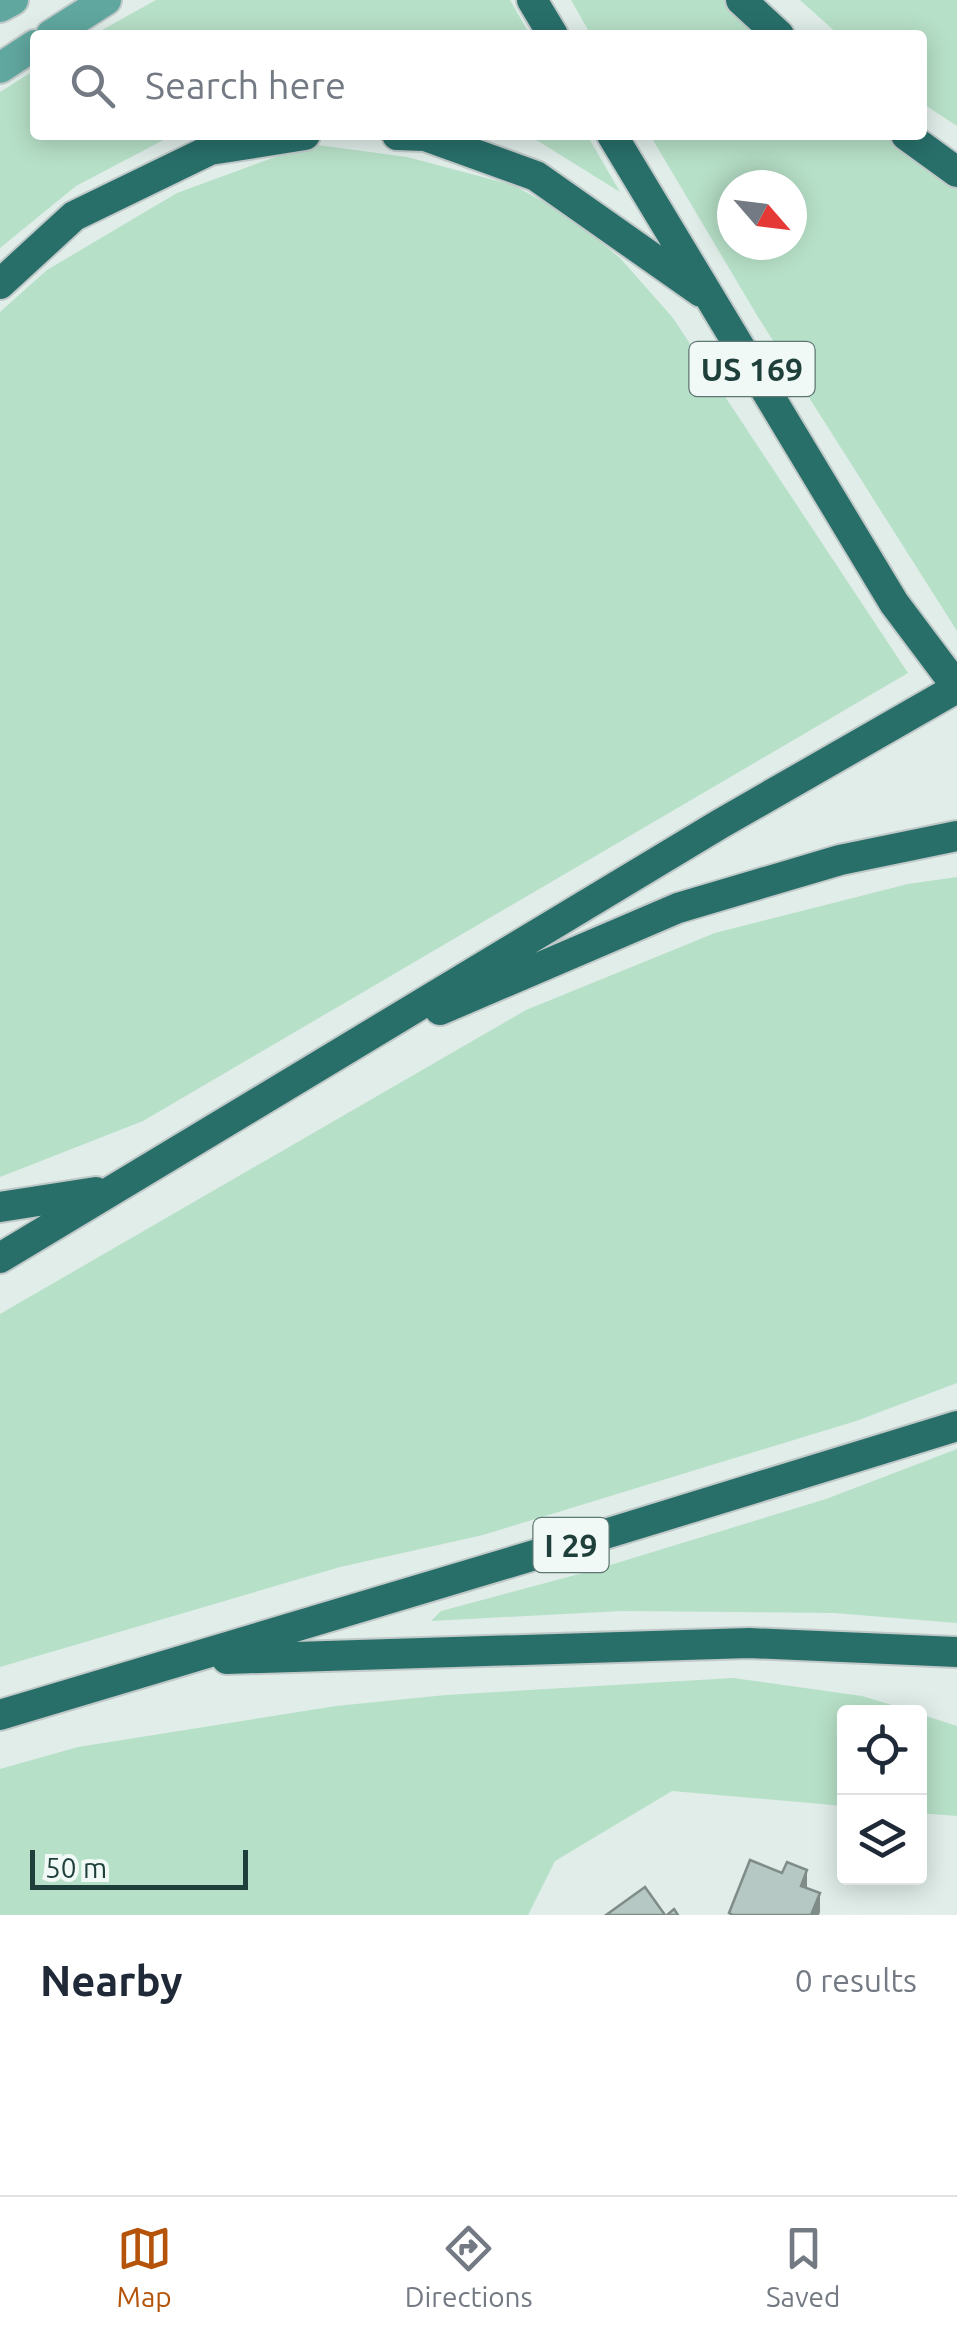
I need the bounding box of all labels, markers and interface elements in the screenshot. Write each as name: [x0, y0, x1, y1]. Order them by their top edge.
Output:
search box: [30, 30, 927, 140]
icon: search: [65, 58, 120, 113]
text: Search here: [145, 64, 346, 106]
north arrow: [717, 170, 807, 260]
road number: US 169: [690, 342, 814, 396]
road number: I 29: [534, 1518, 608, 1572]
map controls: [837, 1705, 927, 1885]
button: locate: [837, 1705, 927, 1795]
button: layers: [837, 1795, 927, 1885]
scale bar: [30, 1845, 248, 1890]
text: 50 m: [45, 1852, 107, 1883]
text: Nearby: [40, 1957, 183, 2004]
text: 0 results: [795, 1962, 917, 1998]
tab: Map: [117, 2221, 172, 2312]
tab: Directions: [405, 2221, 533, 2312]
tab: Saved: [766, 2221, 840, 2312]

